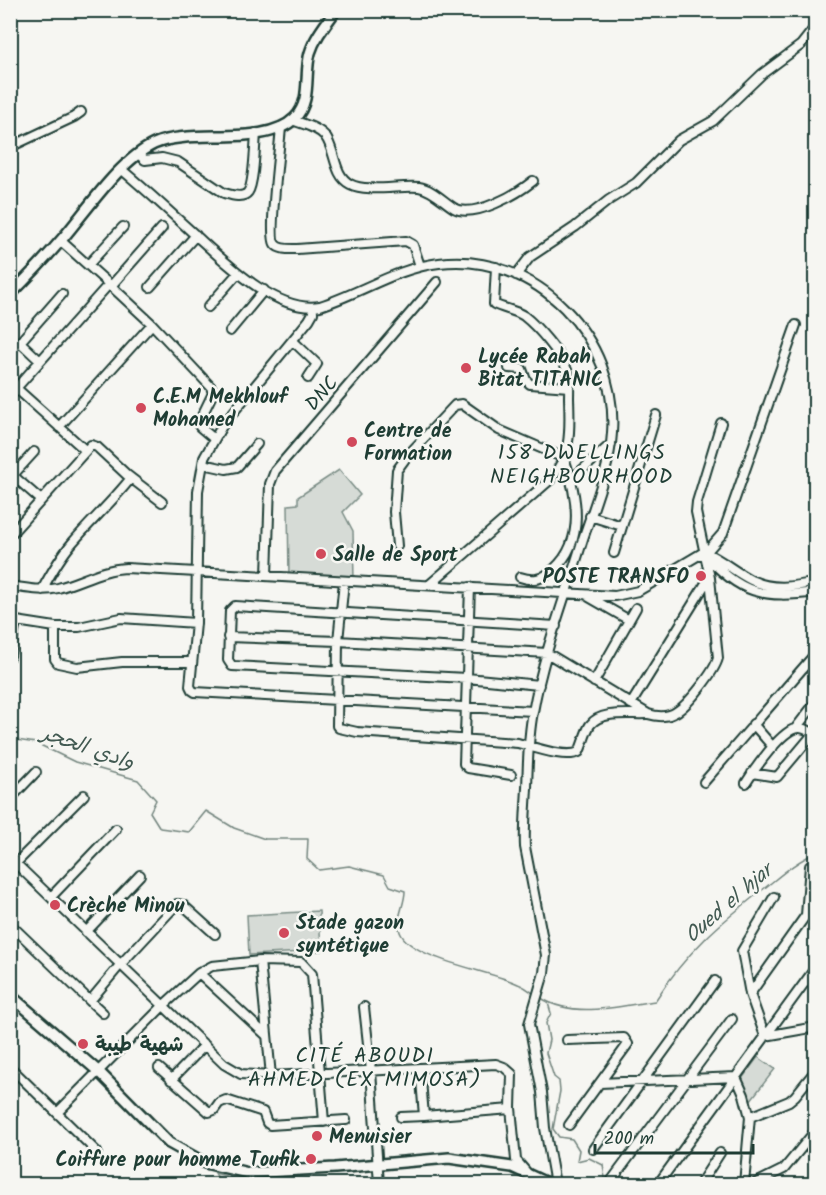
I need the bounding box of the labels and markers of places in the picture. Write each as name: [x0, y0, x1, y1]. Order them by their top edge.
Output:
place label: Lycée Rabah Bitat TITANIC: [478, 342, 603, 397]
marker: Lycée Rabah Bitat TITANIC: [459, 361, 473, 375]
place label: C.E.M Mekhlouf Mohamed: [153, 382, 290, 437]
marker: C.E.M Mekhlouf Mohamed: [134, 401, 148, 415]
place label: Centre de Formation: [364, 416, 452, 471]
marker: Centre de Formation: [345, 435, 359, 449]
place label: Salle de Sport: [333, 540, 459, 572]
marker: Salle de Sport: [314, 547, 328, 561]
place label: POSTE TRANSFO: [543, 562, 690, 594]
marker: POSTE TRANSFO: [694, 569, 708, 583]
place label: Crèche Minou: [67, 891, 185, 923]
marker: Crèche Minou: [48, 898, 62, 912]
place label: Stade gazon syntétique: [296, 908, 404, 963]
marker: Stade gazon syntétique: [277, 926, 291, 940]
place label: شهية طيبة: [95, 1030, 183, 1062]
marker: شهية طيبة: [76, 1037, 90, 1051]
place label: Menuisier: [329, 1122, 412, 1154]
marker: Menuisier: [310, 1129, 324, 1143]
place label: Coiffure pour homme Toufik: [55, 1145, 300, 1177]
marker: Coiffure pour homme Toufik: [304, 1152, 318, 1166]

